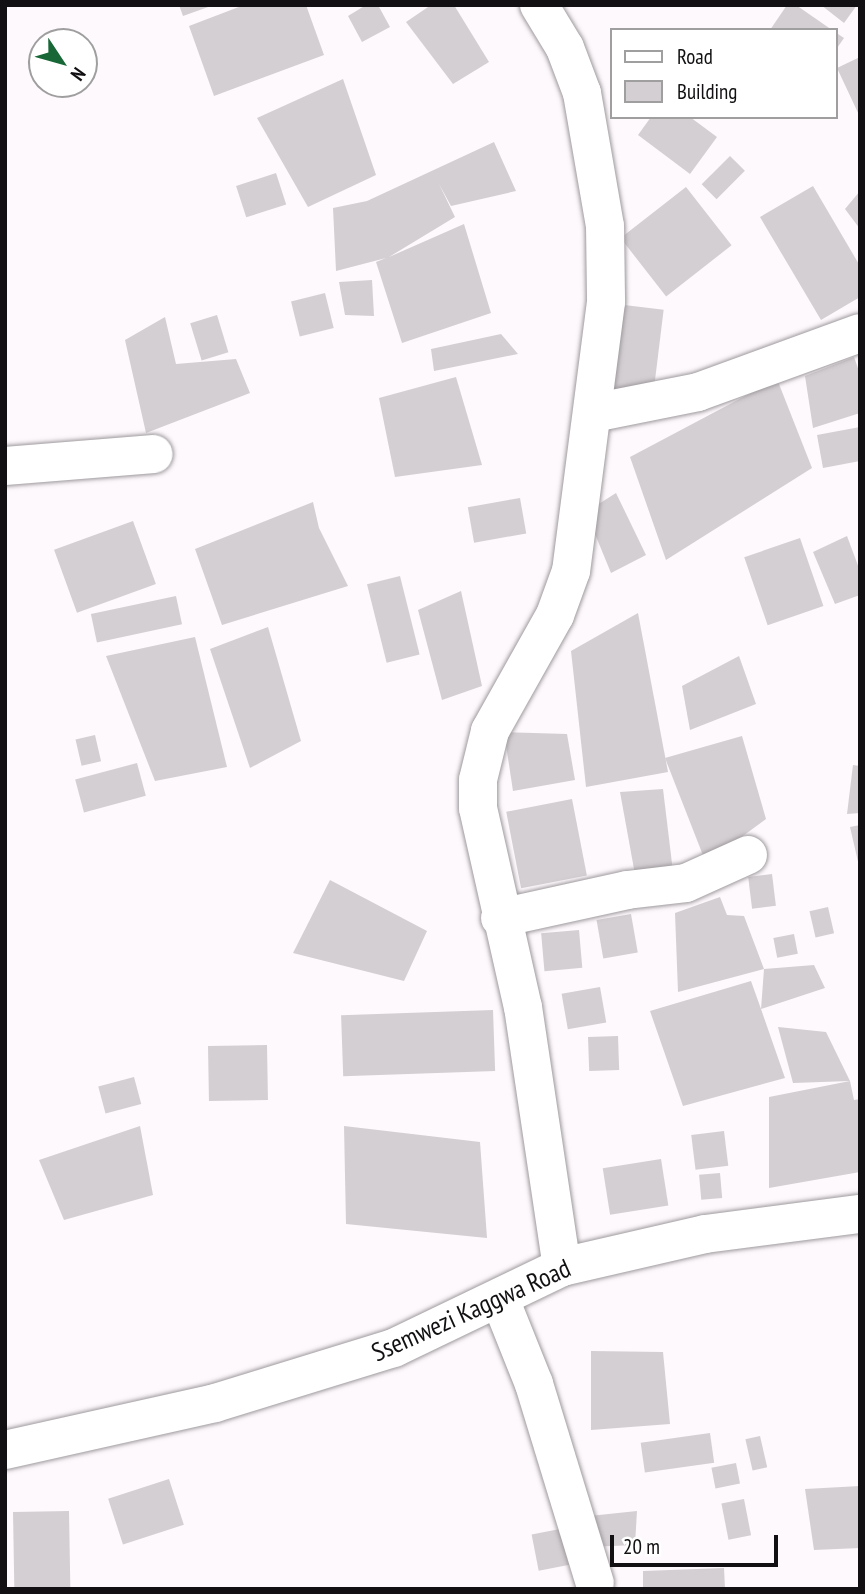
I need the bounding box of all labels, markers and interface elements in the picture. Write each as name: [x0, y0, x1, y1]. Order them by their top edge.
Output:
north arrow: [28, 28, 98, 98]
legend: [610, 28, 837, 119]
text: Road: [677, 43, 713, 70]
text: N: [66, 63, 91, 85]
text: Building: [677, 78, 737, 105]
street label: Ssemwezi Kaggwa Road: [367, 1252, 575, 1368]
scale bar: [613, 1520, 781, 1564]
text: 20 m: [623, 1533, 660, 1560]

